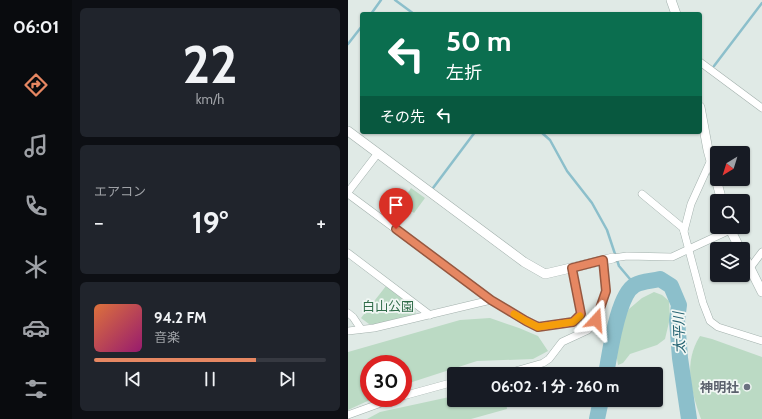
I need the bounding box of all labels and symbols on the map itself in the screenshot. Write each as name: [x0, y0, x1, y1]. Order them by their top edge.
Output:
north arrow: [710, 146, 750, 186]
pin: [379, 188, 413, 229]
park label: 白山公園: [362, 298, 414, 314]
position arrow: [575, 299, 617, 341]
water label: 太平川: [669, 310, 689, 354]
speed limit sign: 30: [360, 355, 412, 407]
place label: 神明社: [700, 379, 739, 395]
marker: 神明社: [742, 382, 752, 392]

